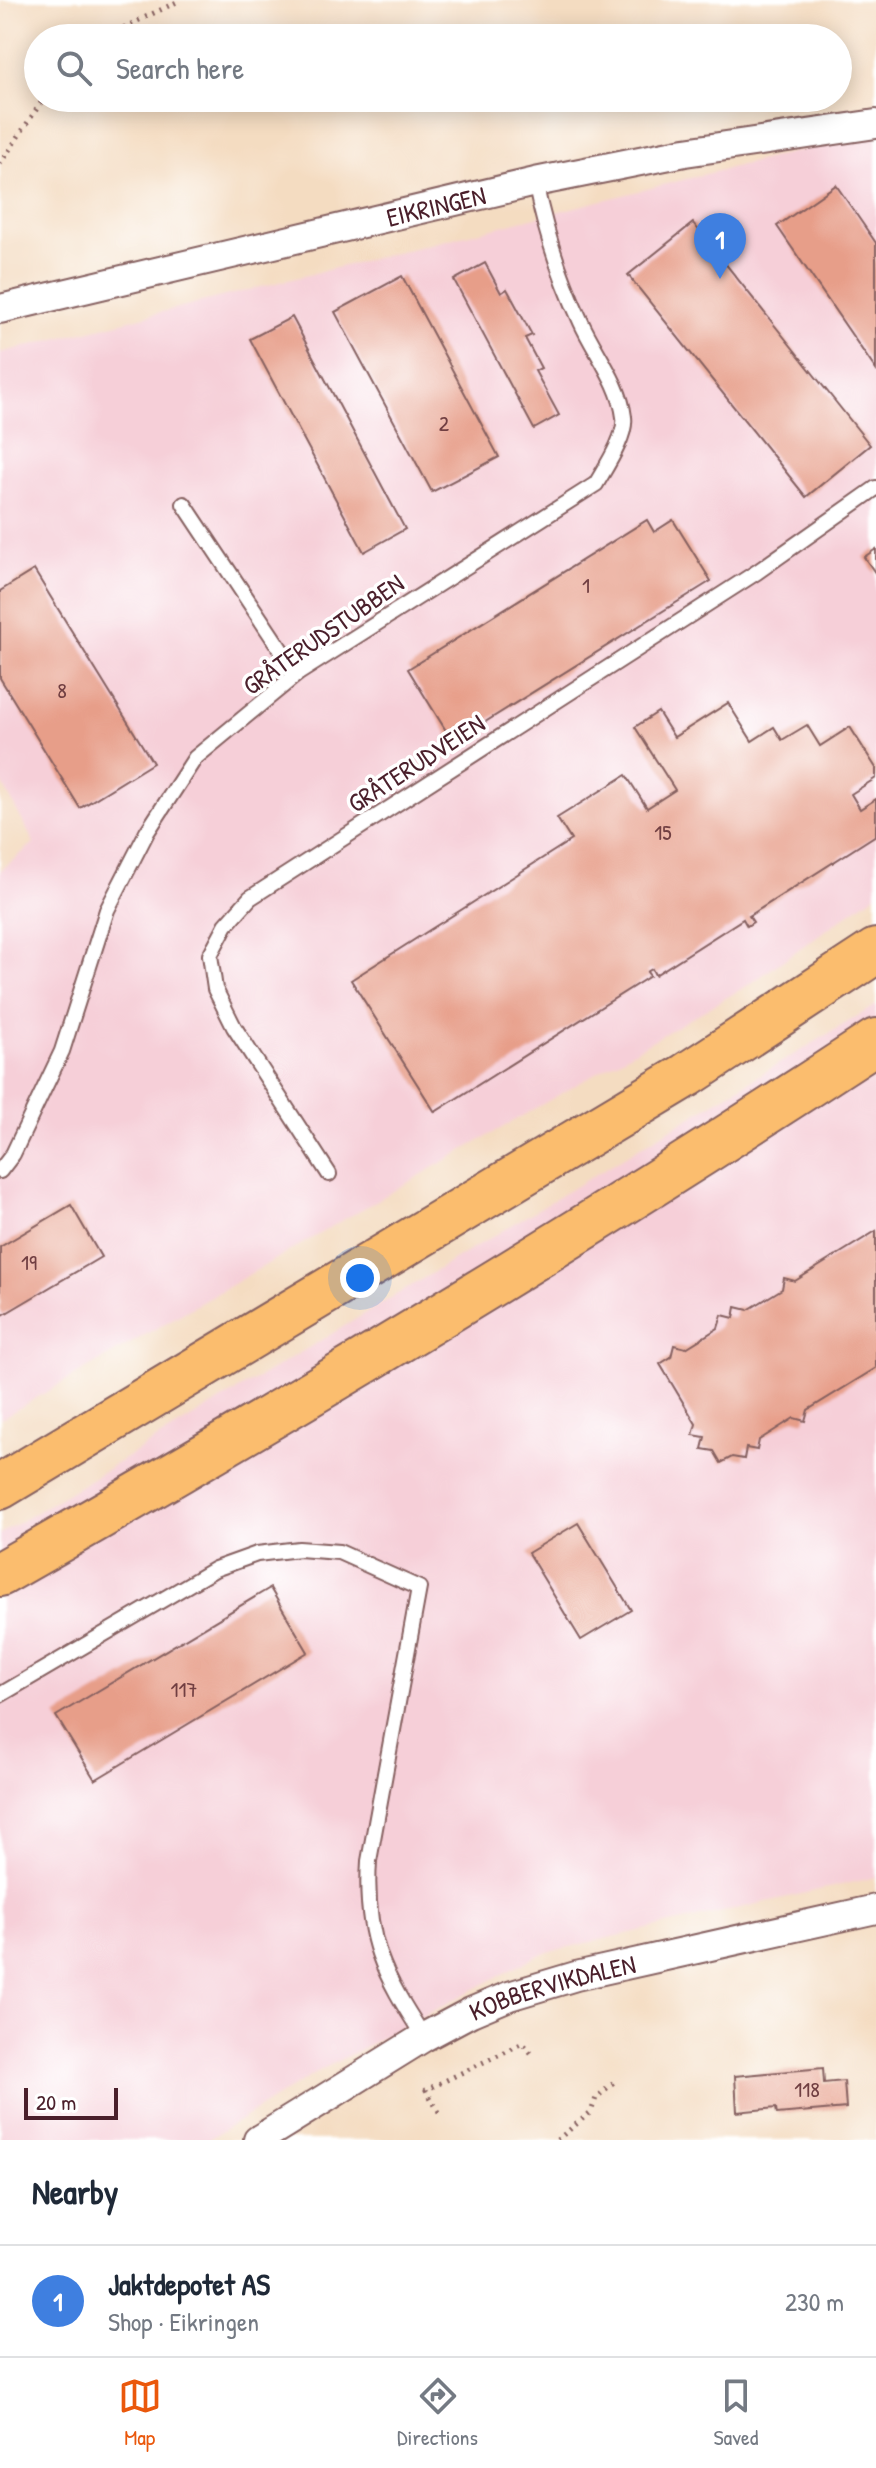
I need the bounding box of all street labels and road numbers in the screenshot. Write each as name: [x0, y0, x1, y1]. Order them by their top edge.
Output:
street label: EIKRINGEN: [383, 177, 489, 234]
street label: GRÅTERUDSTUBBEN: [235, 565, 411, 703]
street label: GRÅTERUDVEIEN: [341, 706, 491, 820]
street label: KOBBERVIKDALEN: [464, 1946, 639, 2028]

